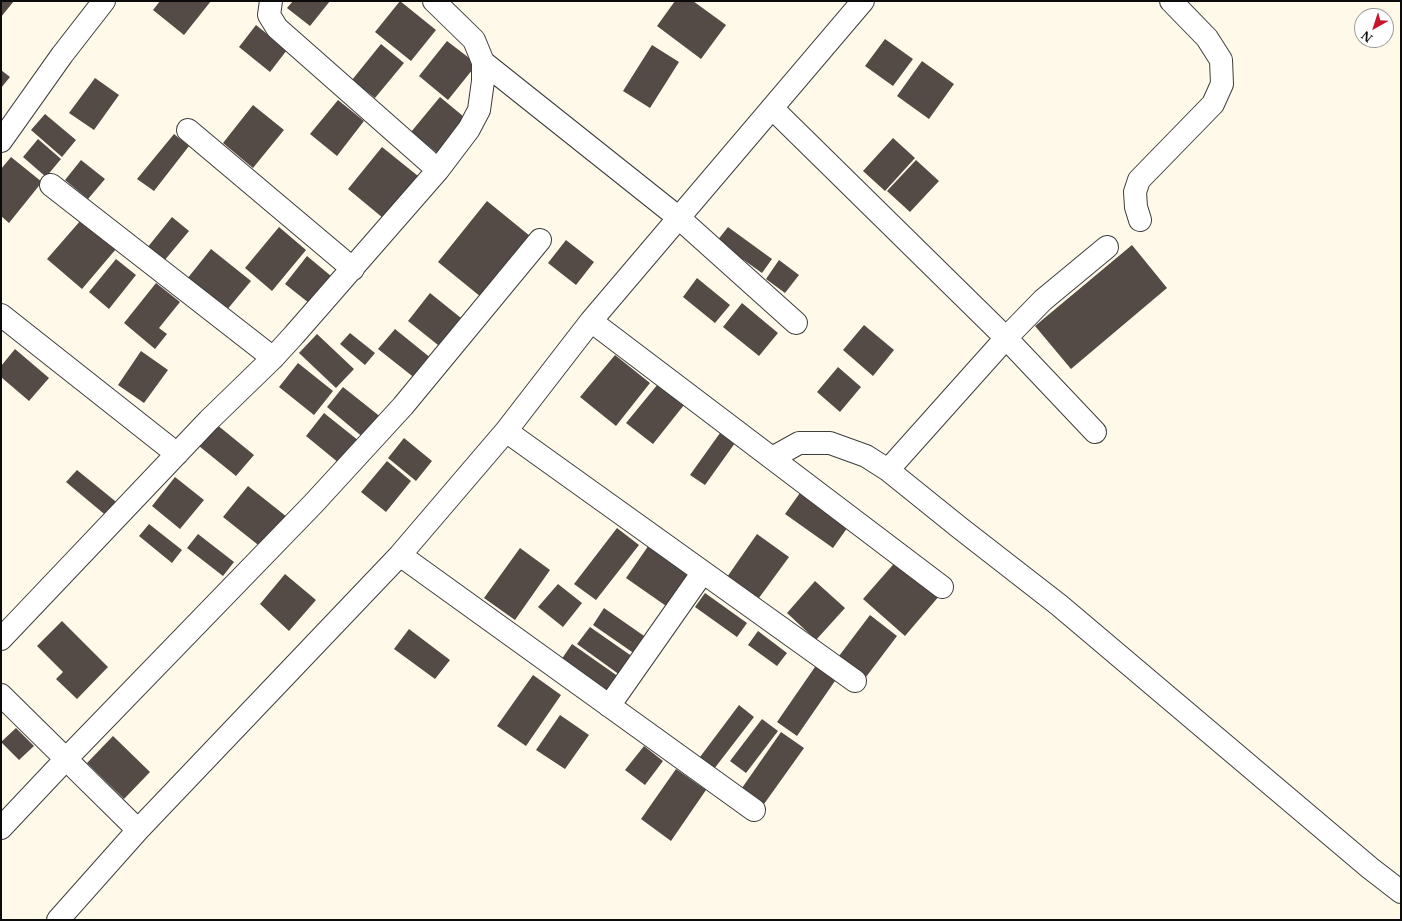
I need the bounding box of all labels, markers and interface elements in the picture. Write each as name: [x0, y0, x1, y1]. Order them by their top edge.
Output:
north arrow: [1354, 8, 1394, 48]
text: N: [1359, 28, 1376, 45]

